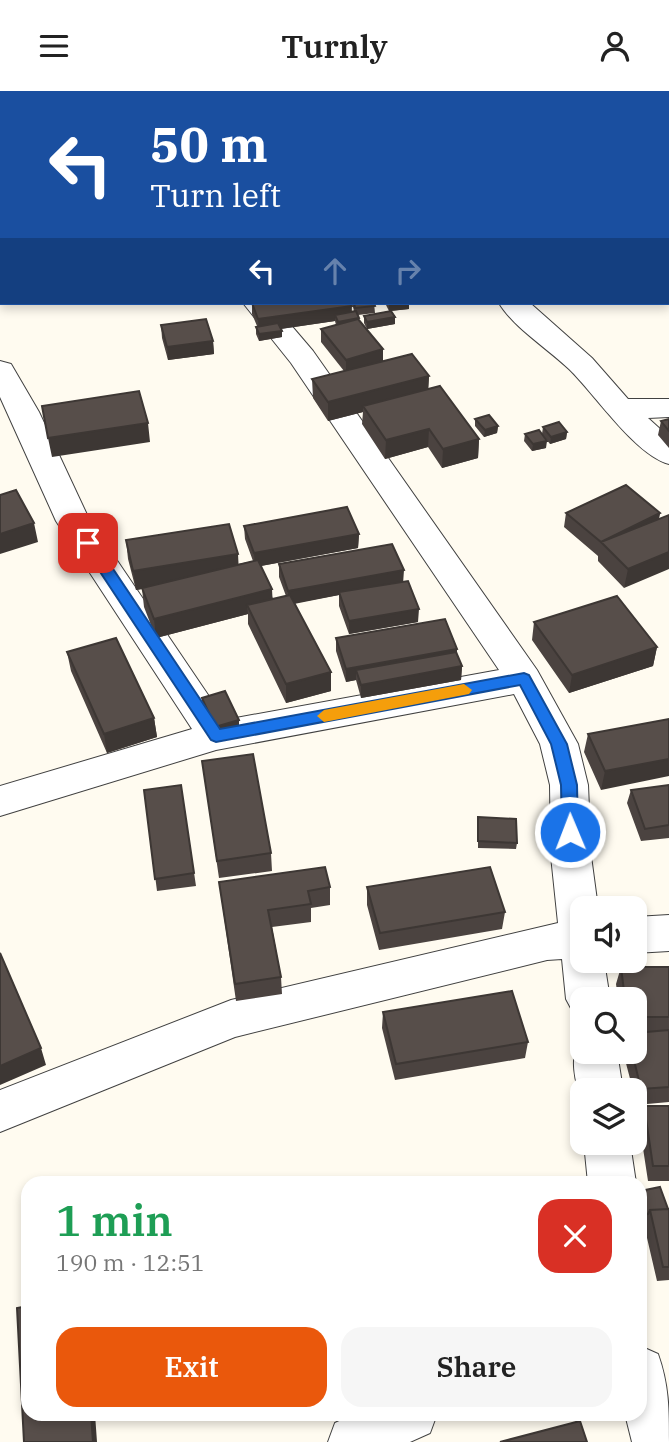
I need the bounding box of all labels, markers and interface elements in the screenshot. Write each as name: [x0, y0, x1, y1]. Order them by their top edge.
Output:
text: Turnly: [281, 25, 388, 67]
icon: menu: [35, 27, 73, 65]
icon: person: [596, 27, 634, 65]
text: 50 m: [150, 112, 268, 175]
icon: left: [35, 119, 126, 210]
text: Turn left: [150, 174, 281, 216]
icon: left: [243, 252, 281, 290]
icon: ahead: [316, 252, 354, 290]
icon: right: [389, 252, 427, 290]
pin: [58, 513, 118, 573]
icon: arrive: [69, 524, 107, 562]
position arrow: [533, 795, 607, 869]
map controls: [570, 896, 647, 1155]
button: sound: [570, 896, 647, 973]
button: search: [570, 987, 647, 1064]
button: layers: [570, 1078, 647, 1155]
text: 1 min: [56, 1193, 173, 1248]
button: close: [538, 1199, 612, 1273]
text: 190 m · 12:51: [56, 1247, 205, 1277]
button: Exit: [56, 1327, 327, 1407]
button: Share: [341, 1327, 612, 1407]

